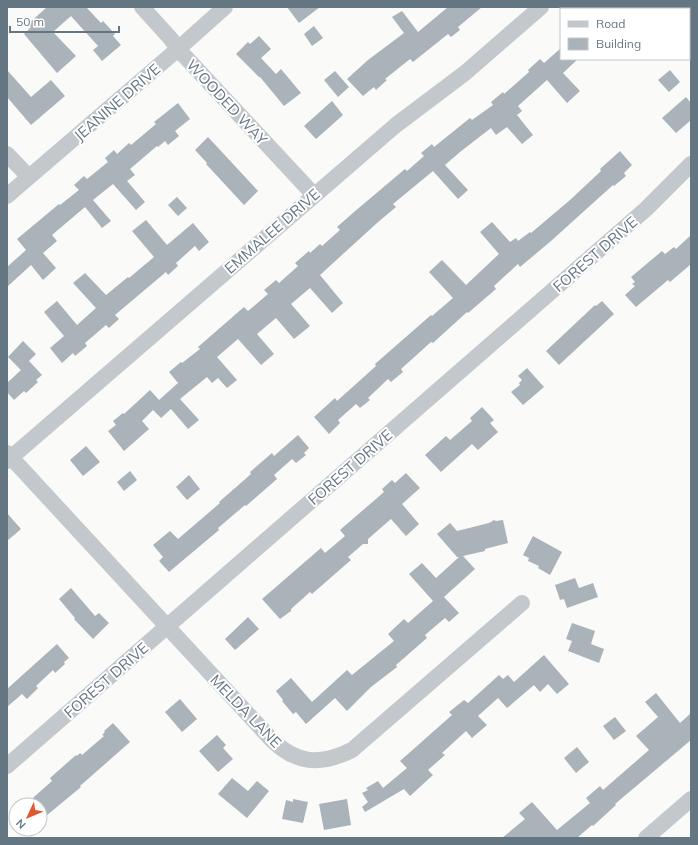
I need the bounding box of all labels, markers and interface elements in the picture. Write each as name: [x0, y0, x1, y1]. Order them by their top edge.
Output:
scale bar: [10, 8, 119, 34]
legend: [560, 8, 690, 60]
text: 50 m: [16, 14, 44, 29]
text: Road: [596, 16, 625, 31]
text: Building: [596, 36, 641, 51]
street label: WOODED WAY: [183, 55, 272, 149]
street label: JEANINE DRIVE: [70, 59, 164, 145]
street label: EMMALEE DRIVE: [220, 184, 324, 278]
street label: FOREST DRIVE: [549, 212, 641, 296]
street label: FOREST DRIVE: [304, 425, 396, 509]
street label: FOREST DRIVE: [60, 638, 152, 722]
street label: MELDA LANE: [206, 670, 286, 752]
north arrow: [8, 797, 48, 837]
text: N: [13, 816, 29, 832]

